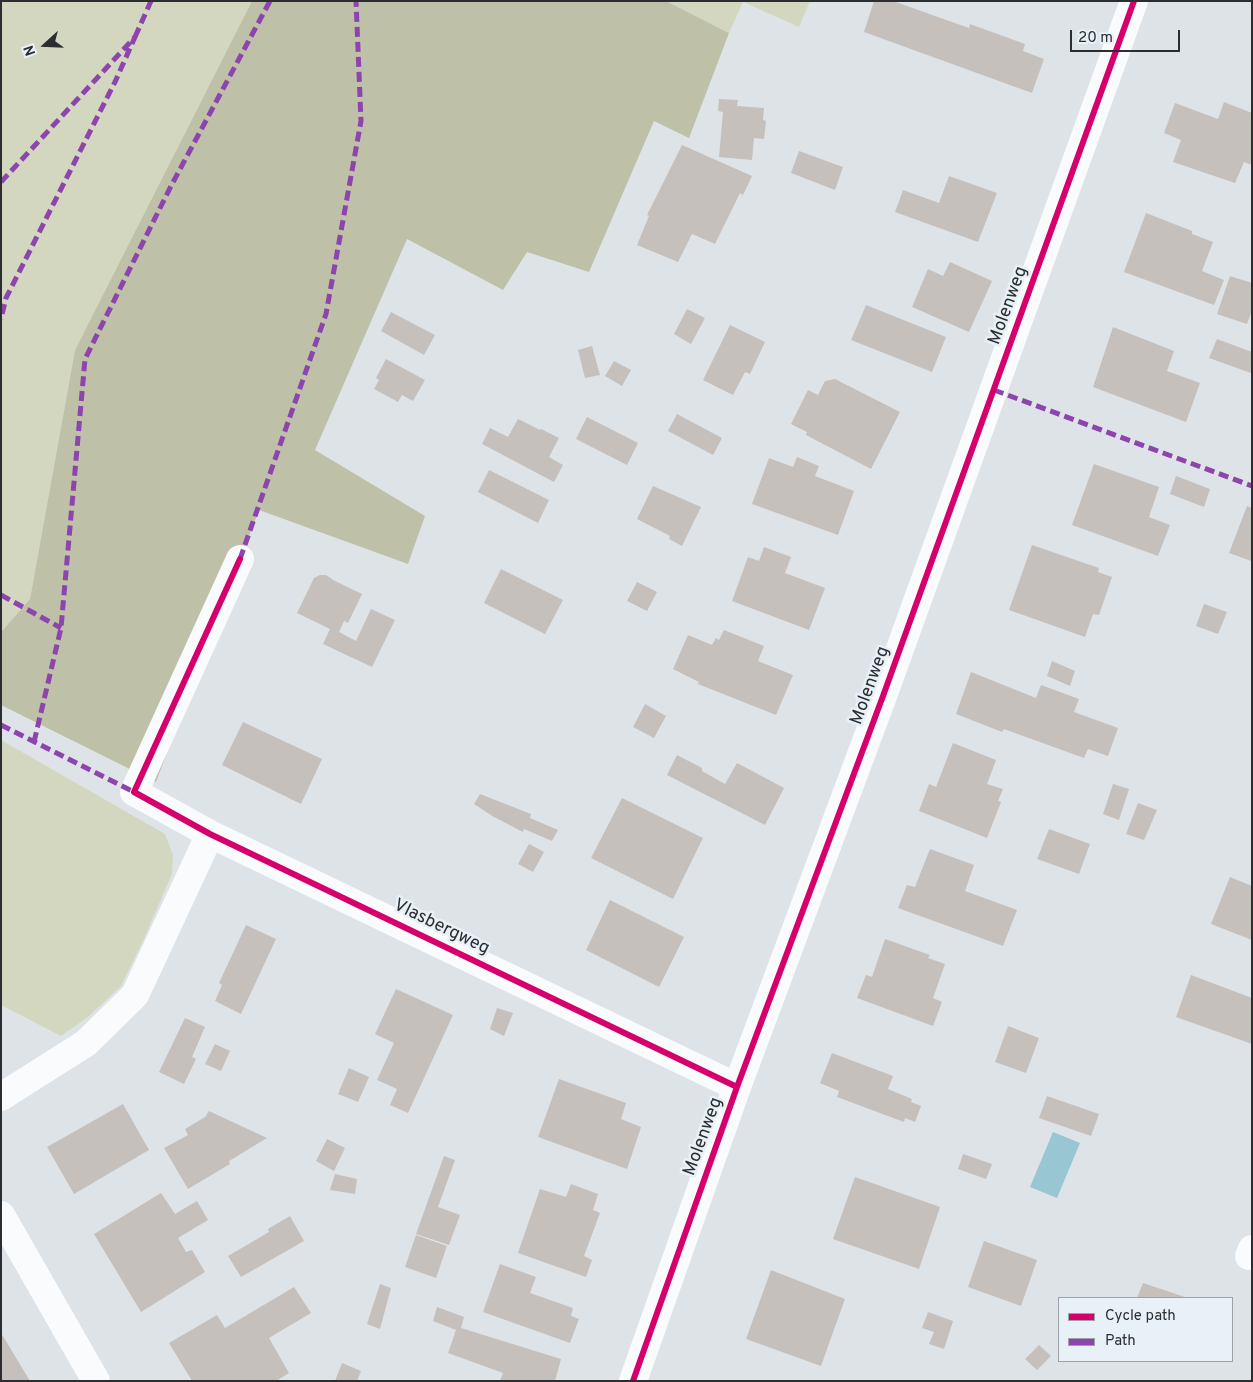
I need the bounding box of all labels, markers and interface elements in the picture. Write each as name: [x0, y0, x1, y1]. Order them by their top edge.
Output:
north arrow: [20, 20, 70, 70]
scale bar: [1073, 20, 1183, 52]
text: 20 m: [1078, 29, 1113, 48]
text: N: [21, 43, 40, 58]
street label: Molenweg: [985, 264, 1033, 348]
street label: Molenweg: [847, 644, 895, 728]
street label: Vlasbergweg: [389, 895, 493, 961]
street label: Molenweg: [680, 1095, 728, 1179]
legend: [1058, 1297, 1233, 1362]
text: Cycle path: [1105, 1307, 1176, 1326]
text: Path: [1105, 1332, 1136, 1351]

